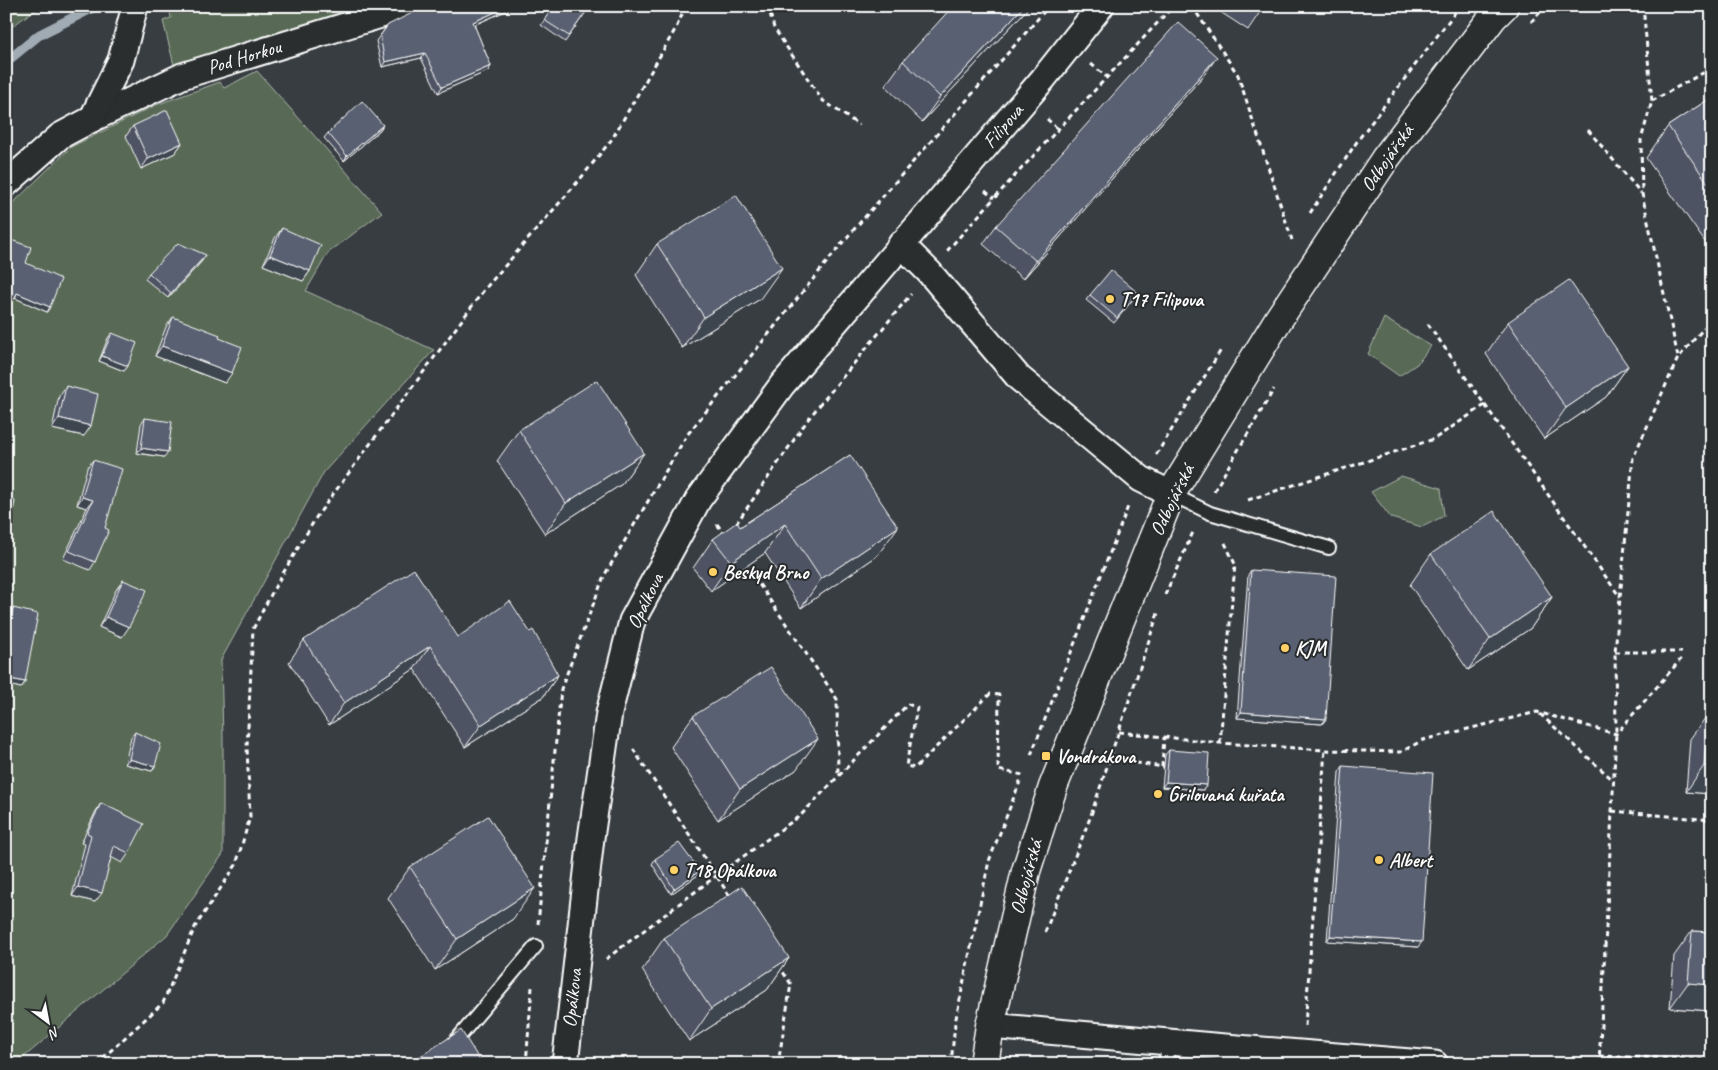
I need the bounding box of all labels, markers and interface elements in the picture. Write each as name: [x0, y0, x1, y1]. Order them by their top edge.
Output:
street label: Pod Horkou: [204, 34, 285, 80]
street label: Filipova: [977, 98, 1029, 153]
street label: Odbojářská: [1355, 118, 1420, 196]
place label: T17 Filipova: [1120, 287, 1205, 312]
marker: T17 Filipova: [1104, 293, 1116, 305]
street label: Odbojářská: [1144, 458, 1201, 540]
place label: Beskyd Brno: [723, 560, 810, 585]
marker: Beskyd Brno: [707, 566, 719, 578]
street label: Opálkova: [621, 567, 670, 633]
place label: KJM: [1295, 636, 1327, 661]
marker: KJM: [1279, 642, 1291, 654]
place label: Vondrákova: [1056, 744, 1137, 769]
marker: Vondrákova: [1040, 750, 1052, 762]
place label: Grilovaná kuřata: [1168, 782, 1285, 807]
marker: Grilovaná kuřata: [1152, 788, 1164, 800]
street label: Odbojářská: [1004, 835, 1049, 917]
place label: Albert: [1389, 848, 1435, 873]
marker: Albert: [1373, 854, 1385, 866]
place label: T18 Opálkova: [684, 858, 777, 883]
marker: T18 Opálkova: [668, 864, 680, 876]
street label: Opálkova: [556, 965, 588, 1029]
north arrow: [22, 998, 72, 1048]
text: N: [44, 1023, 63, 1043]

